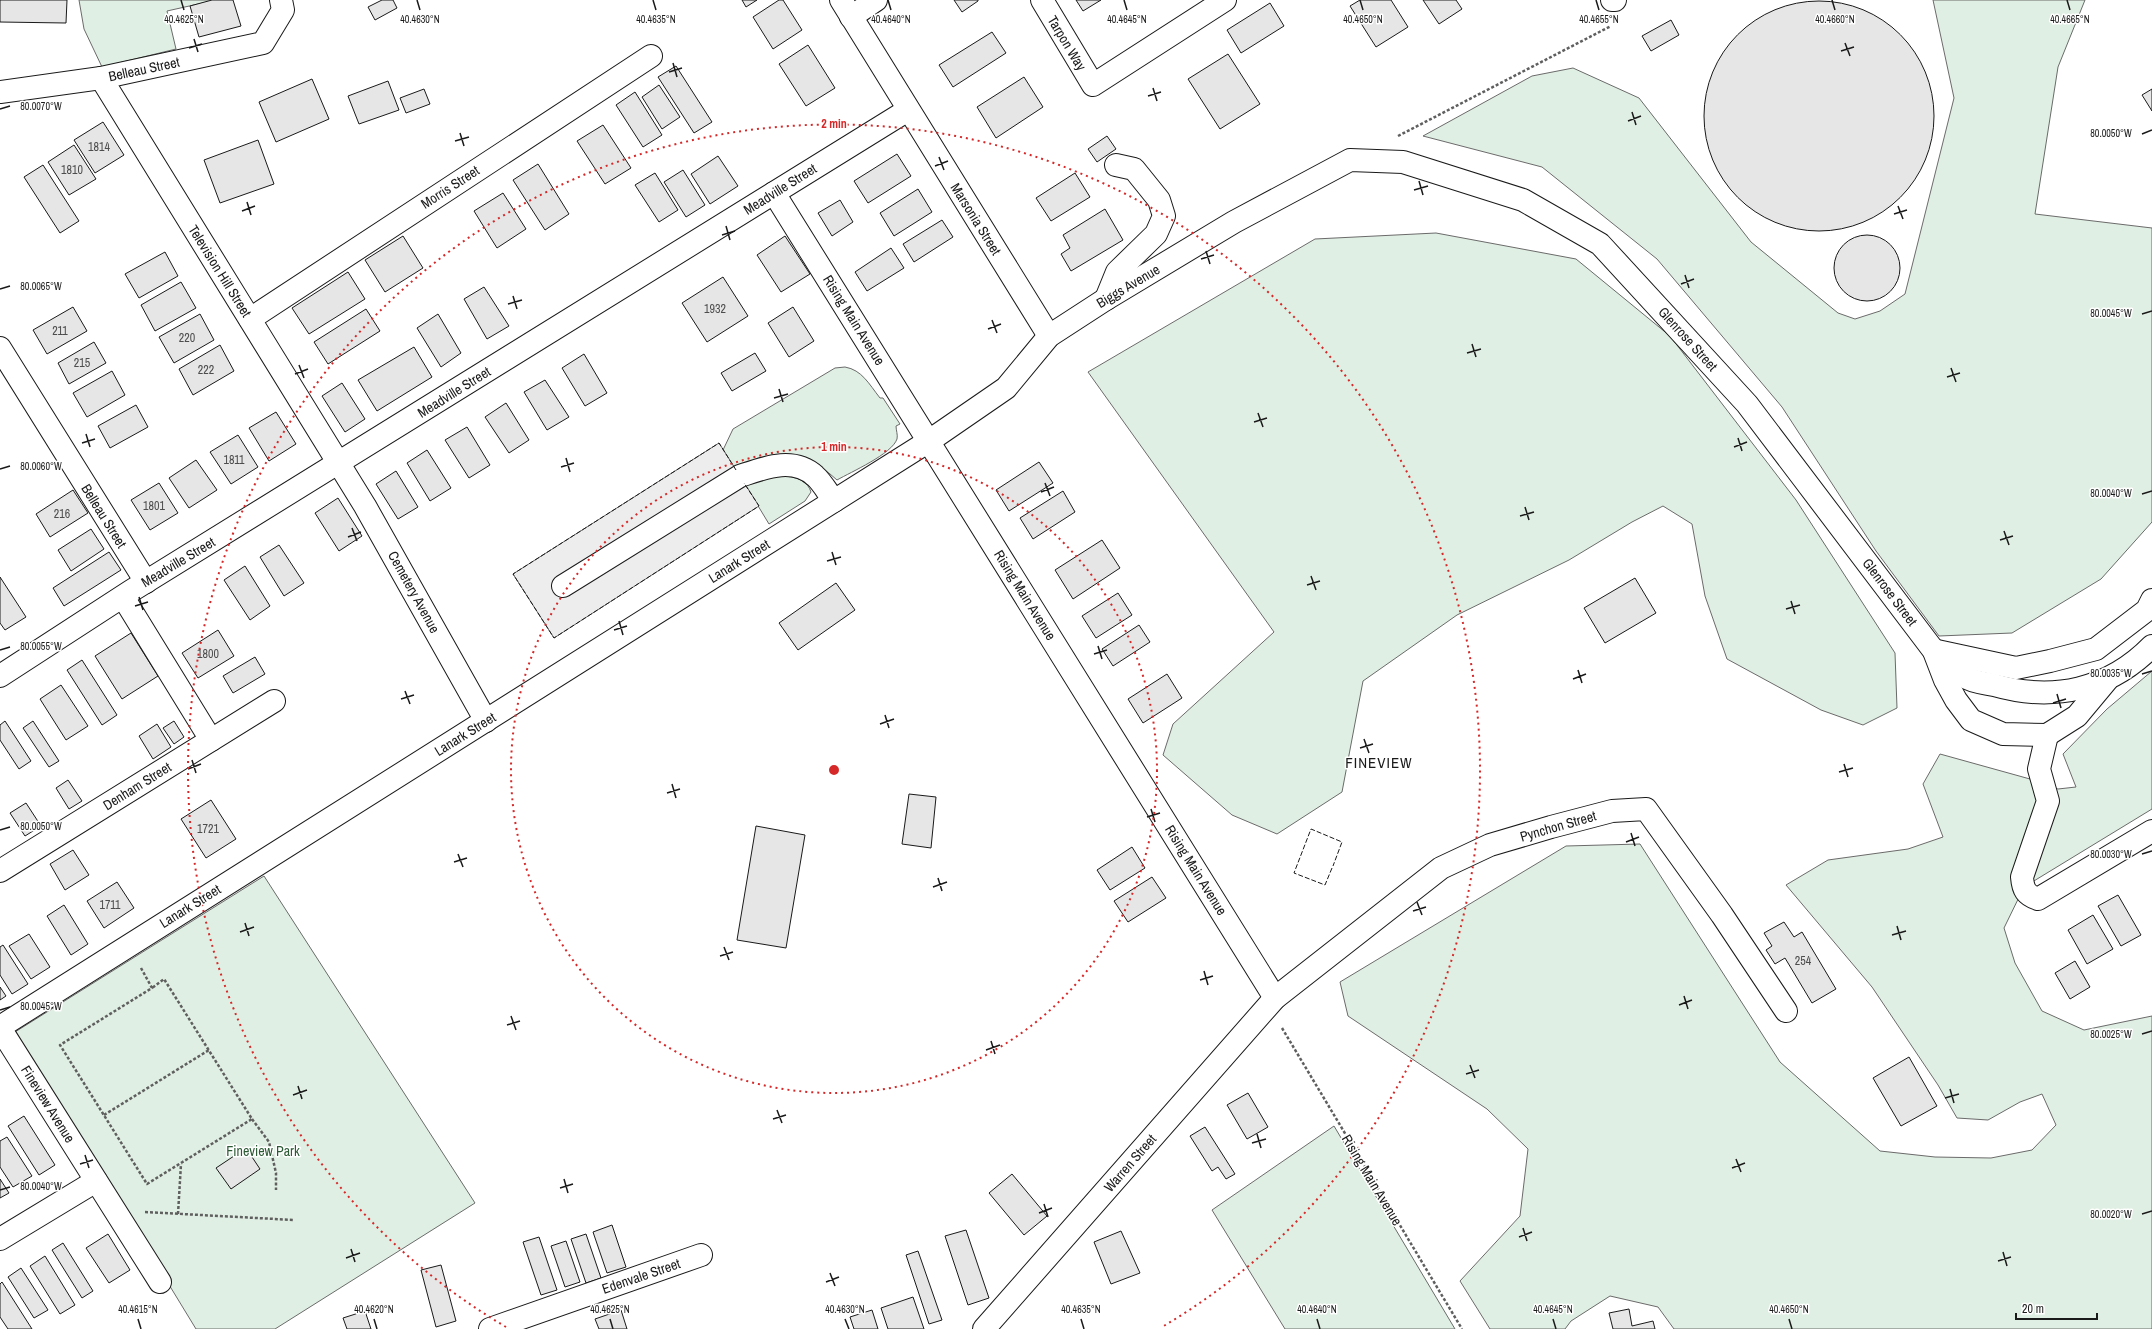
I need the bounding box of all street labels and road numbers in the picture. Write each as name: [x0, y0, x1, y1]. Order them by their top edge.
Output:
street label: Tarpon Way: [1044, 12, 1091, 74]
street label: Belleau Street: [107, 53, 181, 85]
street label: Meadville Street: [740, 159, 820, 219]
street label: Morris Street: [417, 161, 483, 213]
street label: Marsonia Street: [947, 180, 1005, 258]
street label: Television Hill Street: [184, 222, 256, 320]
street label: Biggs Avenue: [1093, 260, 1163, 312]
street label: Rising Main Avenue: [819, 271, 889, 369]
street label: Glenrose Street: [1654, 303, 1722, 375]
street label: Meadville Street: [414, 362, 494, 422]
street label: Belleau Street: [77, 481, 131, 551]
street label: Meadville Street: [138, 533, 218, 591]
street label: Lanark Street: [705, 535, 773, 587]
street label: Rising Main Avenue: [990, 546, 1060, 644]
street label: Cemetery Avenue: [384, 548, 444, 636]
street label: Glenrose Street: [1859, 554, 1921, 630]
street label: Lanark Street: [431, 708, 499, 760]
street label: Denham Street: [99, 758, 175, 814]
street label: Pynchon Street: [1518, 807, 1598, 845]
street label: Rising Main Avenue: [1161, 821, 1231, 919]
street label: Lanark Street: [156, 880, 224, 932]
street label: Fineview Avenue: [17, 1062, 79, 1146]
street label: Warren Street: [1100, 1130, 1160, 1196]
street label: Rising Main Avenue: [1338, 1131, 1406, 1229]
street label: Edenvale Street: [599, 1254, 683, 1298]

